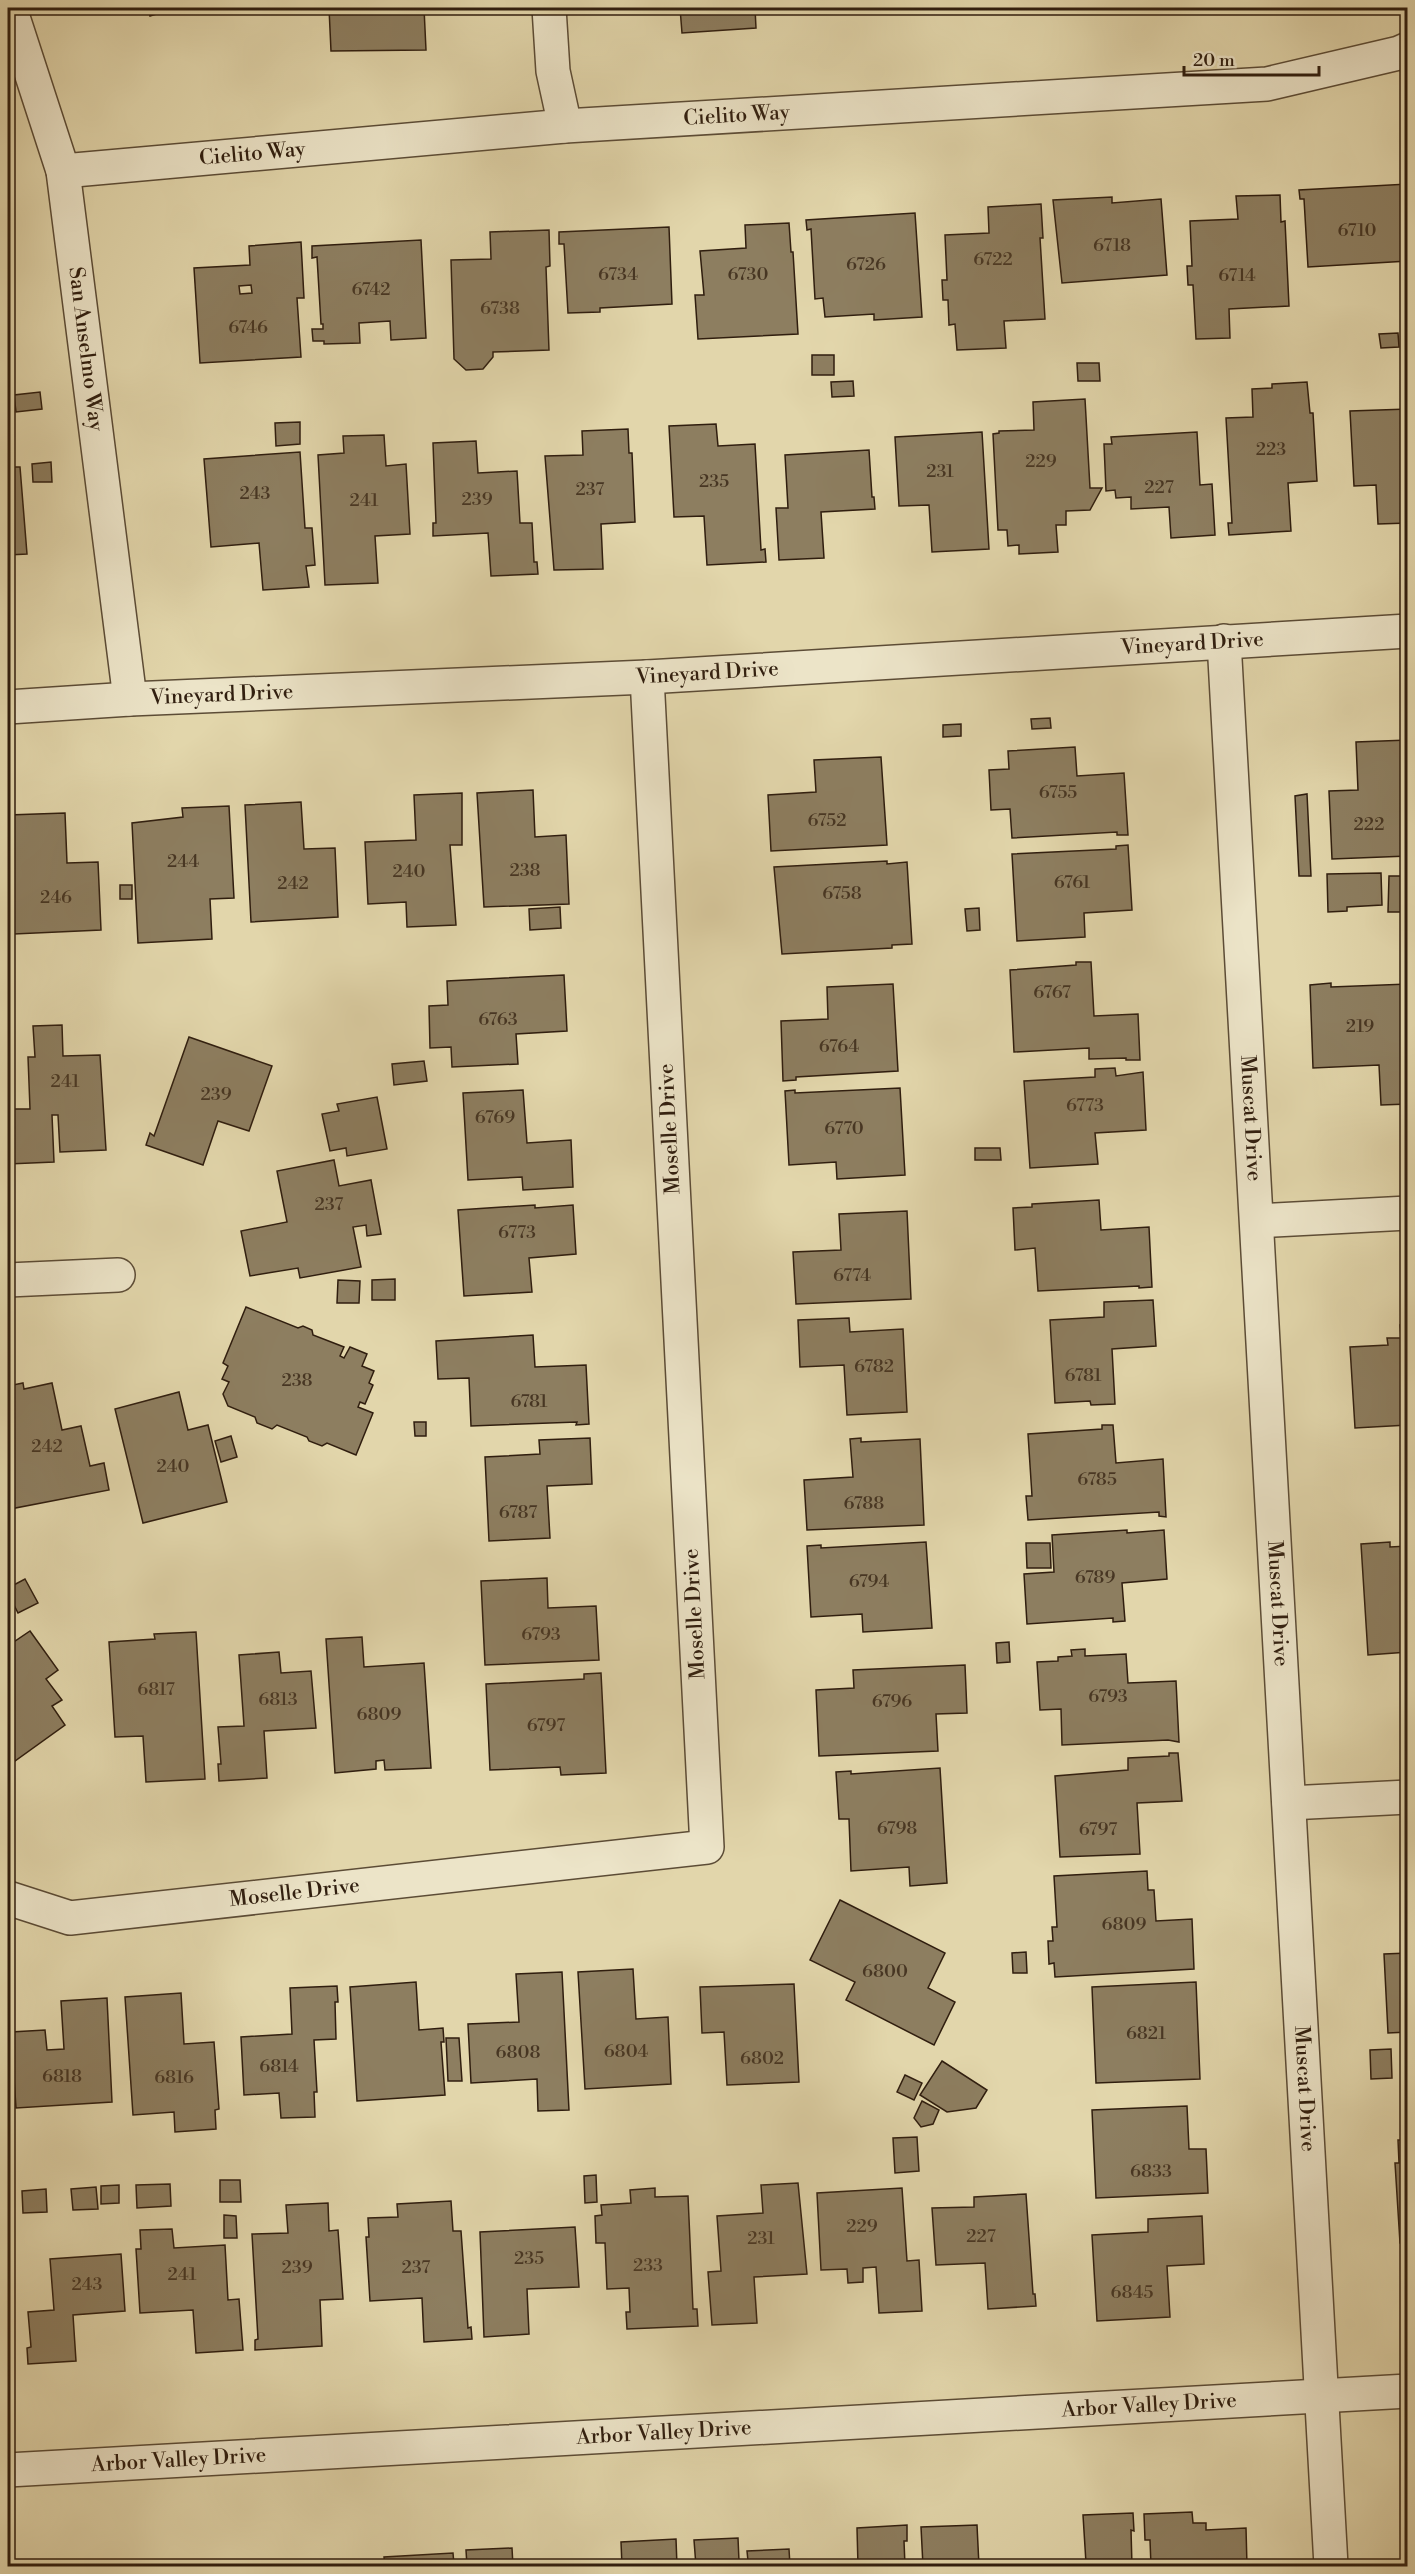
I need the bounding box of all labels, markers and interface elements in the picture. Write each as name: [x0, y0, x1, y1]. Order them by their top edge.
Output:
scale bar: [1184, 39, 1319, 77]
text: 20 m: [1193, 49, 1235, 72]
street label: Cielito Way: [683, 100, 791, 132]
street label: Cielito Way: [198, 136, 307, 172]
house number: 6710: [1338, 219, 1376, 242]
house number: 6718: [1093, 234, 1131, 257]
house number: 6722: [973, 248, 1013, 271]
house number: 6726: [846, 253, 886, 276]
house number: 6734: [598, 263, 638, 286]
house number: 6730: [728, 263, 768, 286]
house number: 6714: [1218, 264, 1256, 287]
street label: San Anselmo Way: [62, 265, 109, 434]
house number: 6742: [351, 278, 391, 301]
house number: 6738: [480, 297, 520, 320]
house number: 6746: [228, 316, 268, 339]
house number: 223: [1256, 438, 1286, 461]
house number: 229: [1025, 450, 1057, 473]
house number: 231: [926, 460, 954, 483]
house number: 235: [699, 470, 729, 493]
house number: 227: [1144, 476, 1174, 499]
house number: 237: [576, 478, 604, 501]
house number: 243: [239, 482, 271, 505]
house number: 239: [461, 488, 493, 511]
house number: 241: [350, 489, 379, 512]
street label: Vineyard Drive: [1119, 627, 1265, 661]
street label: Vineyard Drive: [634, 656, 779, 691]
street label: Vineyard Drive: [149, 679, 294, 711]
house number: 6755: [1039, 781, 1077, 804]
house number: 6752: [808, 809, 846, 832]
house number: 222: [1354, 813, 1384, 836]
house number: 244: [167, 850, 199, 873]
house number: 238: [509, 859, 541, 882]
house number: 240: [392, 860, 426, 883]
house number: 6761: [1054, 871, 1091, 894]
house number: 242: [277, 872, 309, 895]
house number: 6758: [822, 882, 862, 905]
house number: 246: [40, 886, 72, 909]
house number: 6767: [1033, 981, 1071, 1004]
house number: 6763: [478, 1008, 518, 1031]
house number: 219: [1346, 1015, 1374, 1038]
house number: 6764: [819, 1035, 860, 1058]
street label: Muscat Drive: [1234, 1054, 1267, 1182]
street label: Moselle Drive: [654, 1063, 686, 1195]
house number: 241: [51, 1070, 80, 1093]
house number: 239: [200, 1083, 232, 1106]
house number: 6773: [1066, 1094, 1104, 1117]
house number: 6769: [475, 1106, 515, 1129]
house number: 6770: [824, 1117, 864, 1140]
house number: 237: [315, 1193, 343, 1216]
house number: 6773: [498, 1221, 536, 1244]
house number: 6774: [833, 1264, 871, 1287]
house number: 6782: [854, 1355, 894, 1378]
house number: 6781: [1064, 1364, 1102, 1387]
house number: 238: [281, 1369, 313, 1392]
house number: 6781: [510, 1390, 548, 1413]
house number: 242: [31, 1435, 63, 1458]
house number: 240: [156, 1455, 190, 1478]
house number: 6785: [1077, 1468, 1117, 1491]
house number: 6788: [844, 1492, 884, 1515]
house number: 6787: [499, 1501, 537, 1524]
street label: Muscat Drive: [1261, 1540, 1294, 1667]
street label: Moselle Drive: [679, 1548, 711, 1680]
house number: 6789: [1075, 1566, 1115, 1589]
house number: 6794: [849, 1570, 889, 1593]
house number: 6793: [521, 1623, 561, 1646]
house number: 6817: [137, 1678, 175, 1701]
house number: 6793: [1088, 1685, 1128, 1708]
house number: 6813: [258, 1688, 298, 1711]
house number: 6796: [872, 1690, 912, 1713]
house number: 6809: [357, 1703, 401, 1726]
house number: 6797: [527, 1714, 565, 1737]
house number: 6798: [877, 1817, 917, 1840]
house number: 6797: [1079, 1818, 1117, 1841]
street label: Moselle Drive: [228, 1873, 361, 1913]
house number: 6809: [1102, 1913, 1146, 1936]
house number: 6800: [862, 1960, 908, 1983]
house number: 6821: [1126, 2022, 1166, 2045]
street label: Muscat Drive: [1288, 2025, 1321, 2153]
house number: 6804: [604, 2040, 649, 2063]
house number: 6808: [496, 2041, 540, 2064]
house number: 6802: [740, 2047, 784, 2070]
house number: 6814: [259, 2055, 299, 2078]
house number: 6818: [42, 2065, 82, 2088]
house number: 6816: [154, 2066, 194, 2089]
house number: 6833: [1130, 2160, 1172, 2183]
house number: 229: [846, 2215, 878, 2238]
house number: 227: [966, 2225, 996, 2248]
house number: 231: [747, 2227, 775, 2250]
house number: 235: [514, 2247, 544, 2270]
house number: 233: [633, 2254, 663, 2277]
house number: 239: [281, 2256, 313, 2279]
house number: 237: [402, 2256, 430, 2279]
house number: 241: [168, 2263, 197, 2286]
house number: 243: [71, 2273, 103, 2296]
house number: 6845: [1111, 2281, 1154, 2304]
street label: Arbor Valley Drive: [1060, 2388, 1237, 2424]
street label: Arbor Valley Drive: [575, 2415, 752, 2451]
street label: Arbor Valley Drive: [89, 2442, 267, 2478]

